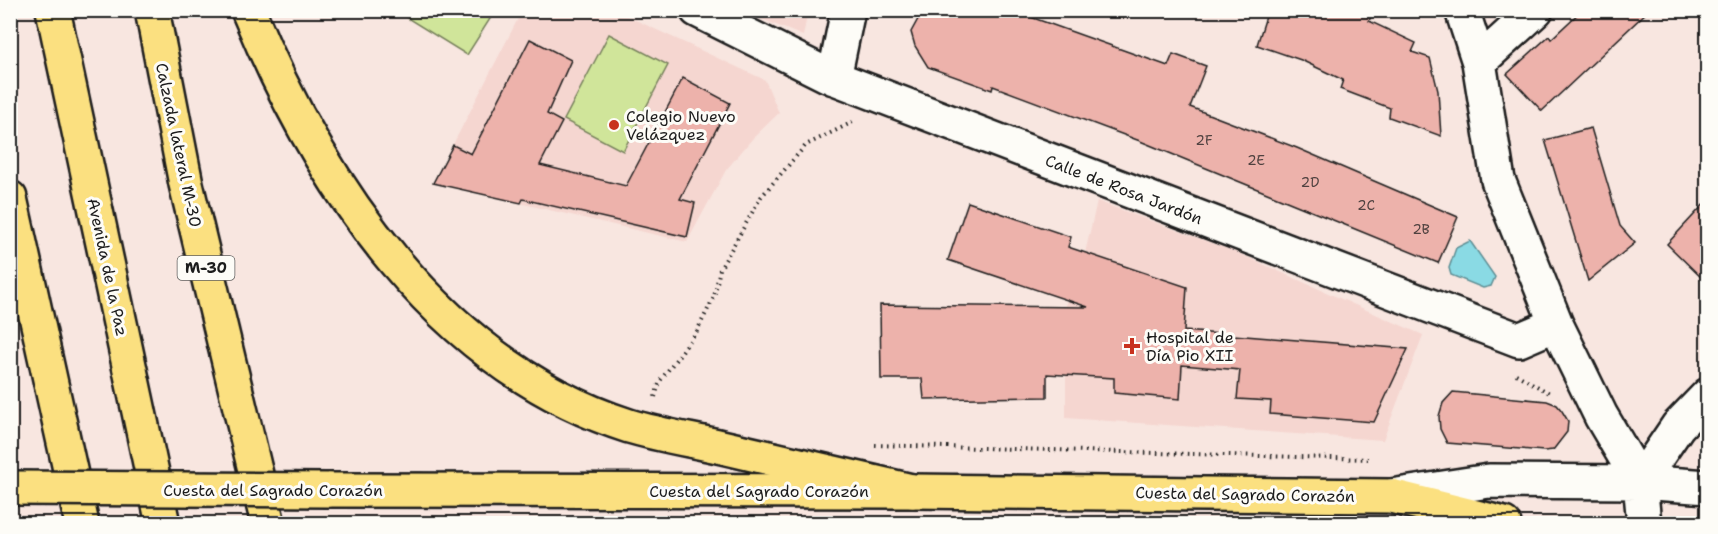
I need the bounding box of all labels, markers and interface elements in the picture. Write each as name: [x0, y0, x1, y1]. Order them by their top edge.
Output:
street label: Calzada lateral M-30: [151, 61, 206, 229]
place label: Colegio Nuevo Velázquez: [626, 106, 736, 145]
marker: Colegio Nuevo Velázquez: [607, 118, 621, 132]
house number: 2F: [1195, 131, 1213, 149]
street label: Calle de Rosa Jardón: [1042, 150, 1206, 229]
house number: 2E: [1247, 151, 1265, 169]
house number: 2D: [1301, 173, 1319, 191]
street label: Avenida de la Paz: [83, 196, 132, 338]
house number: 2C: [1357, 196, 1375, 214]
house number: 2B: [1412, 220, 1430, 238]
road number: M-30: [178, 256, 234, 280]
place label: Hospital de Día Pio XII: [1146, 327, 1234, 366]
marker: Hospital de Día Pio XII: [1123, 337, 1141, 355]
street label: Cuesta del Sagrado Corazón: [163, 480, 383, 501]
street label: Cuesta del Sagrado Corazón: [649, 481, 869, 502]
street label: Cuesta del Sagrado Corazón: [1135, 482, 1355, 507]

